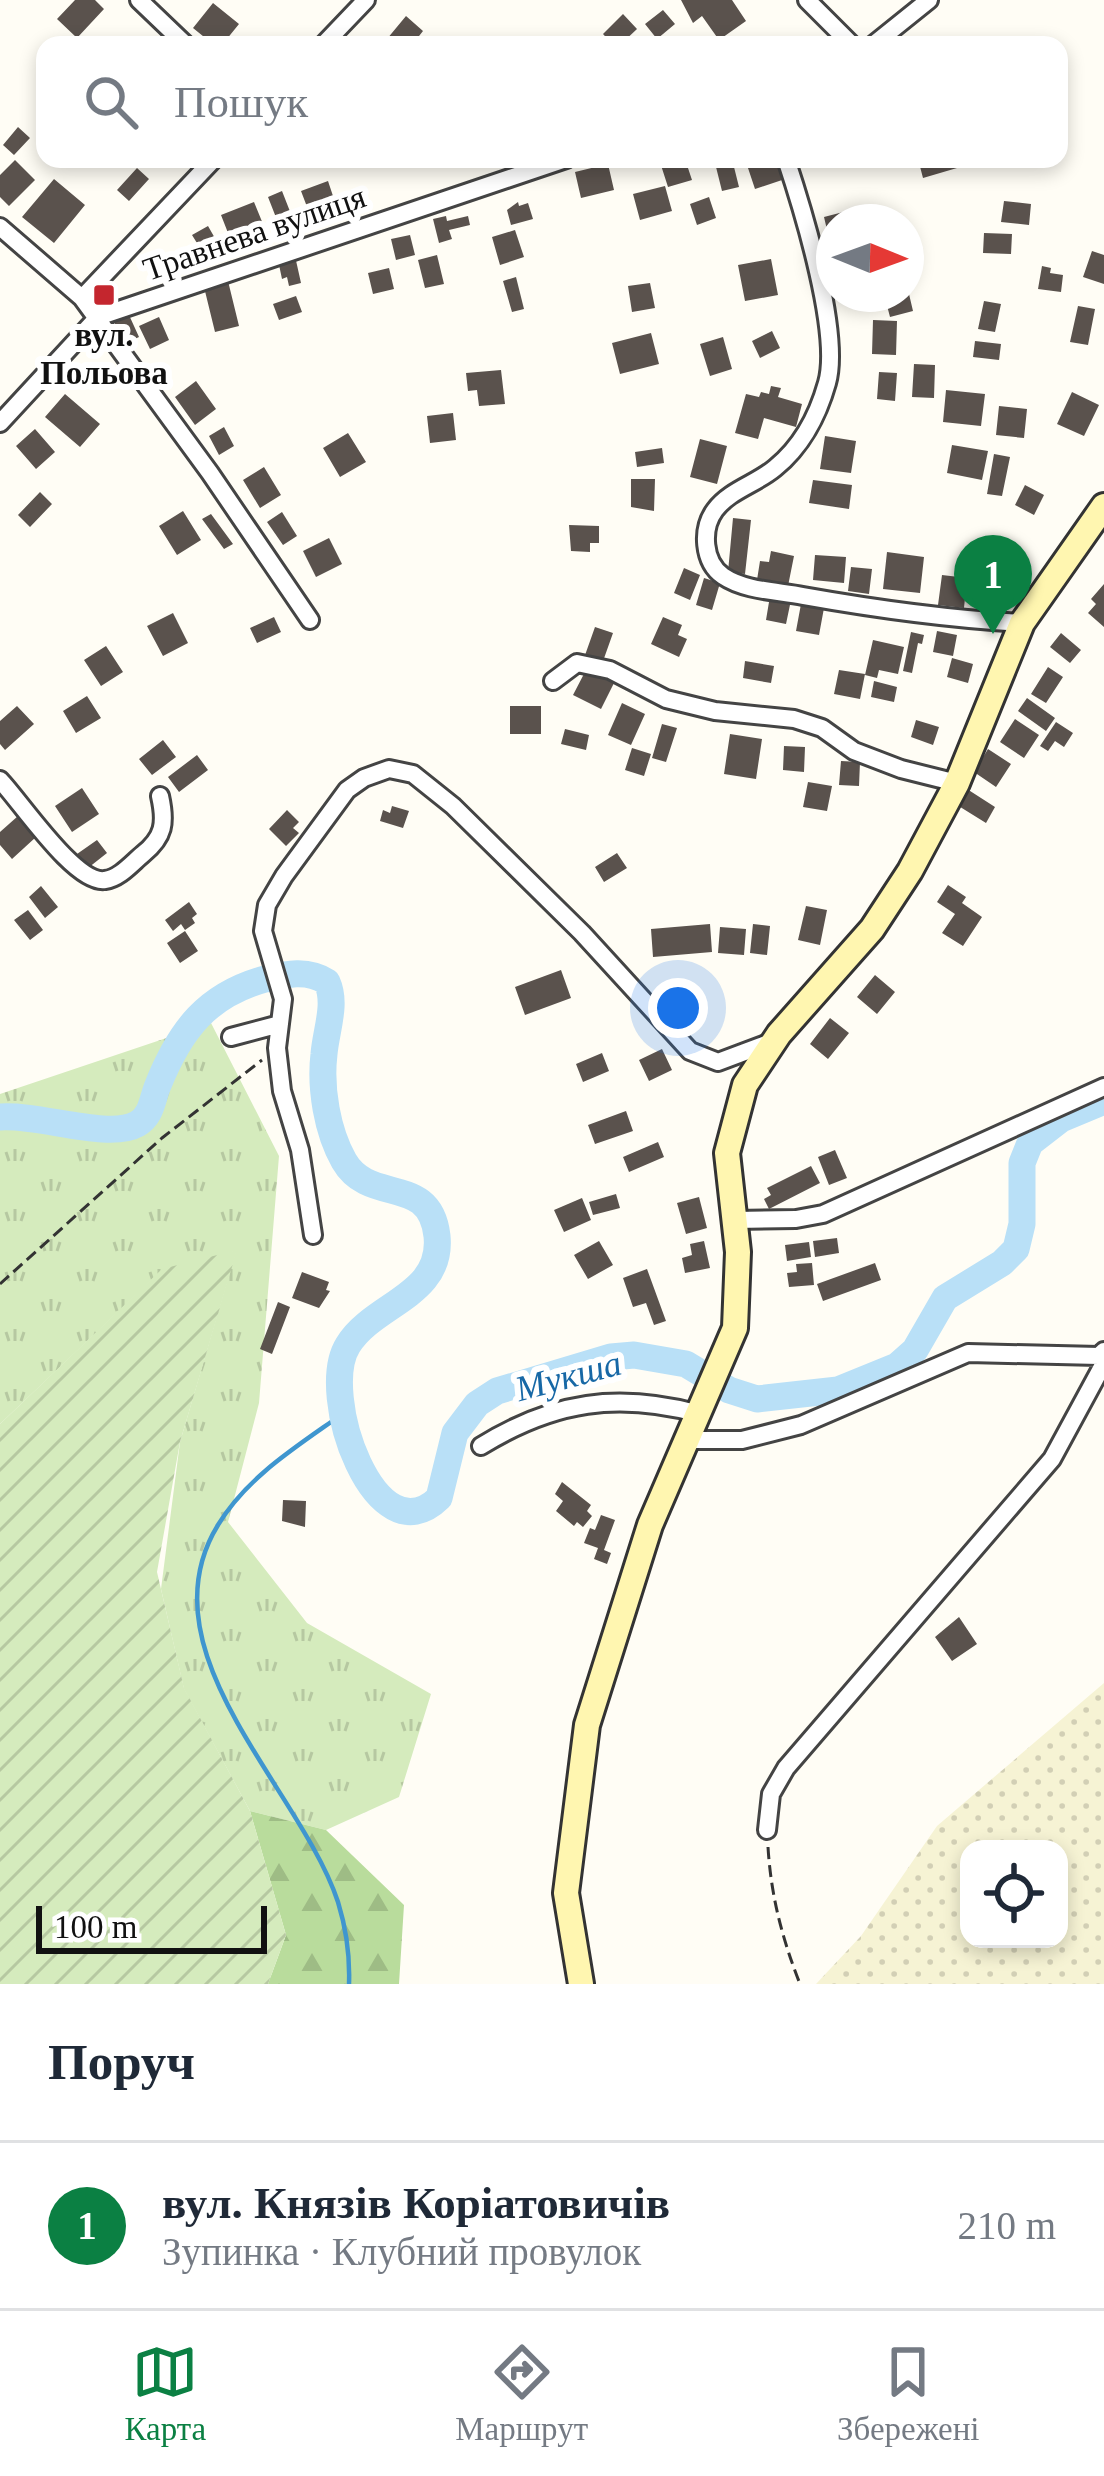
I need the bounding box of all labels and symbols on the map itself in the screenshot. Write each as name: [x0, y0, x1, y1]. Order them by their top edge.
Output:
street label: Травнева вулиця: [139, 178, 370, 288]
north arrow: [816, 204, 924, 312]
marker: вул. Польова: [91, 282, 117, 308]
place label: вул. Польова: [40, 317, 168, 391]
pin: 1: [954, 535, 1032, 634]
your location: [648, 978, 708, 1038]
water label: Мукша: [510, 1343, 626, 1410]
scale bar: [36, 1900, 267, 1953]

